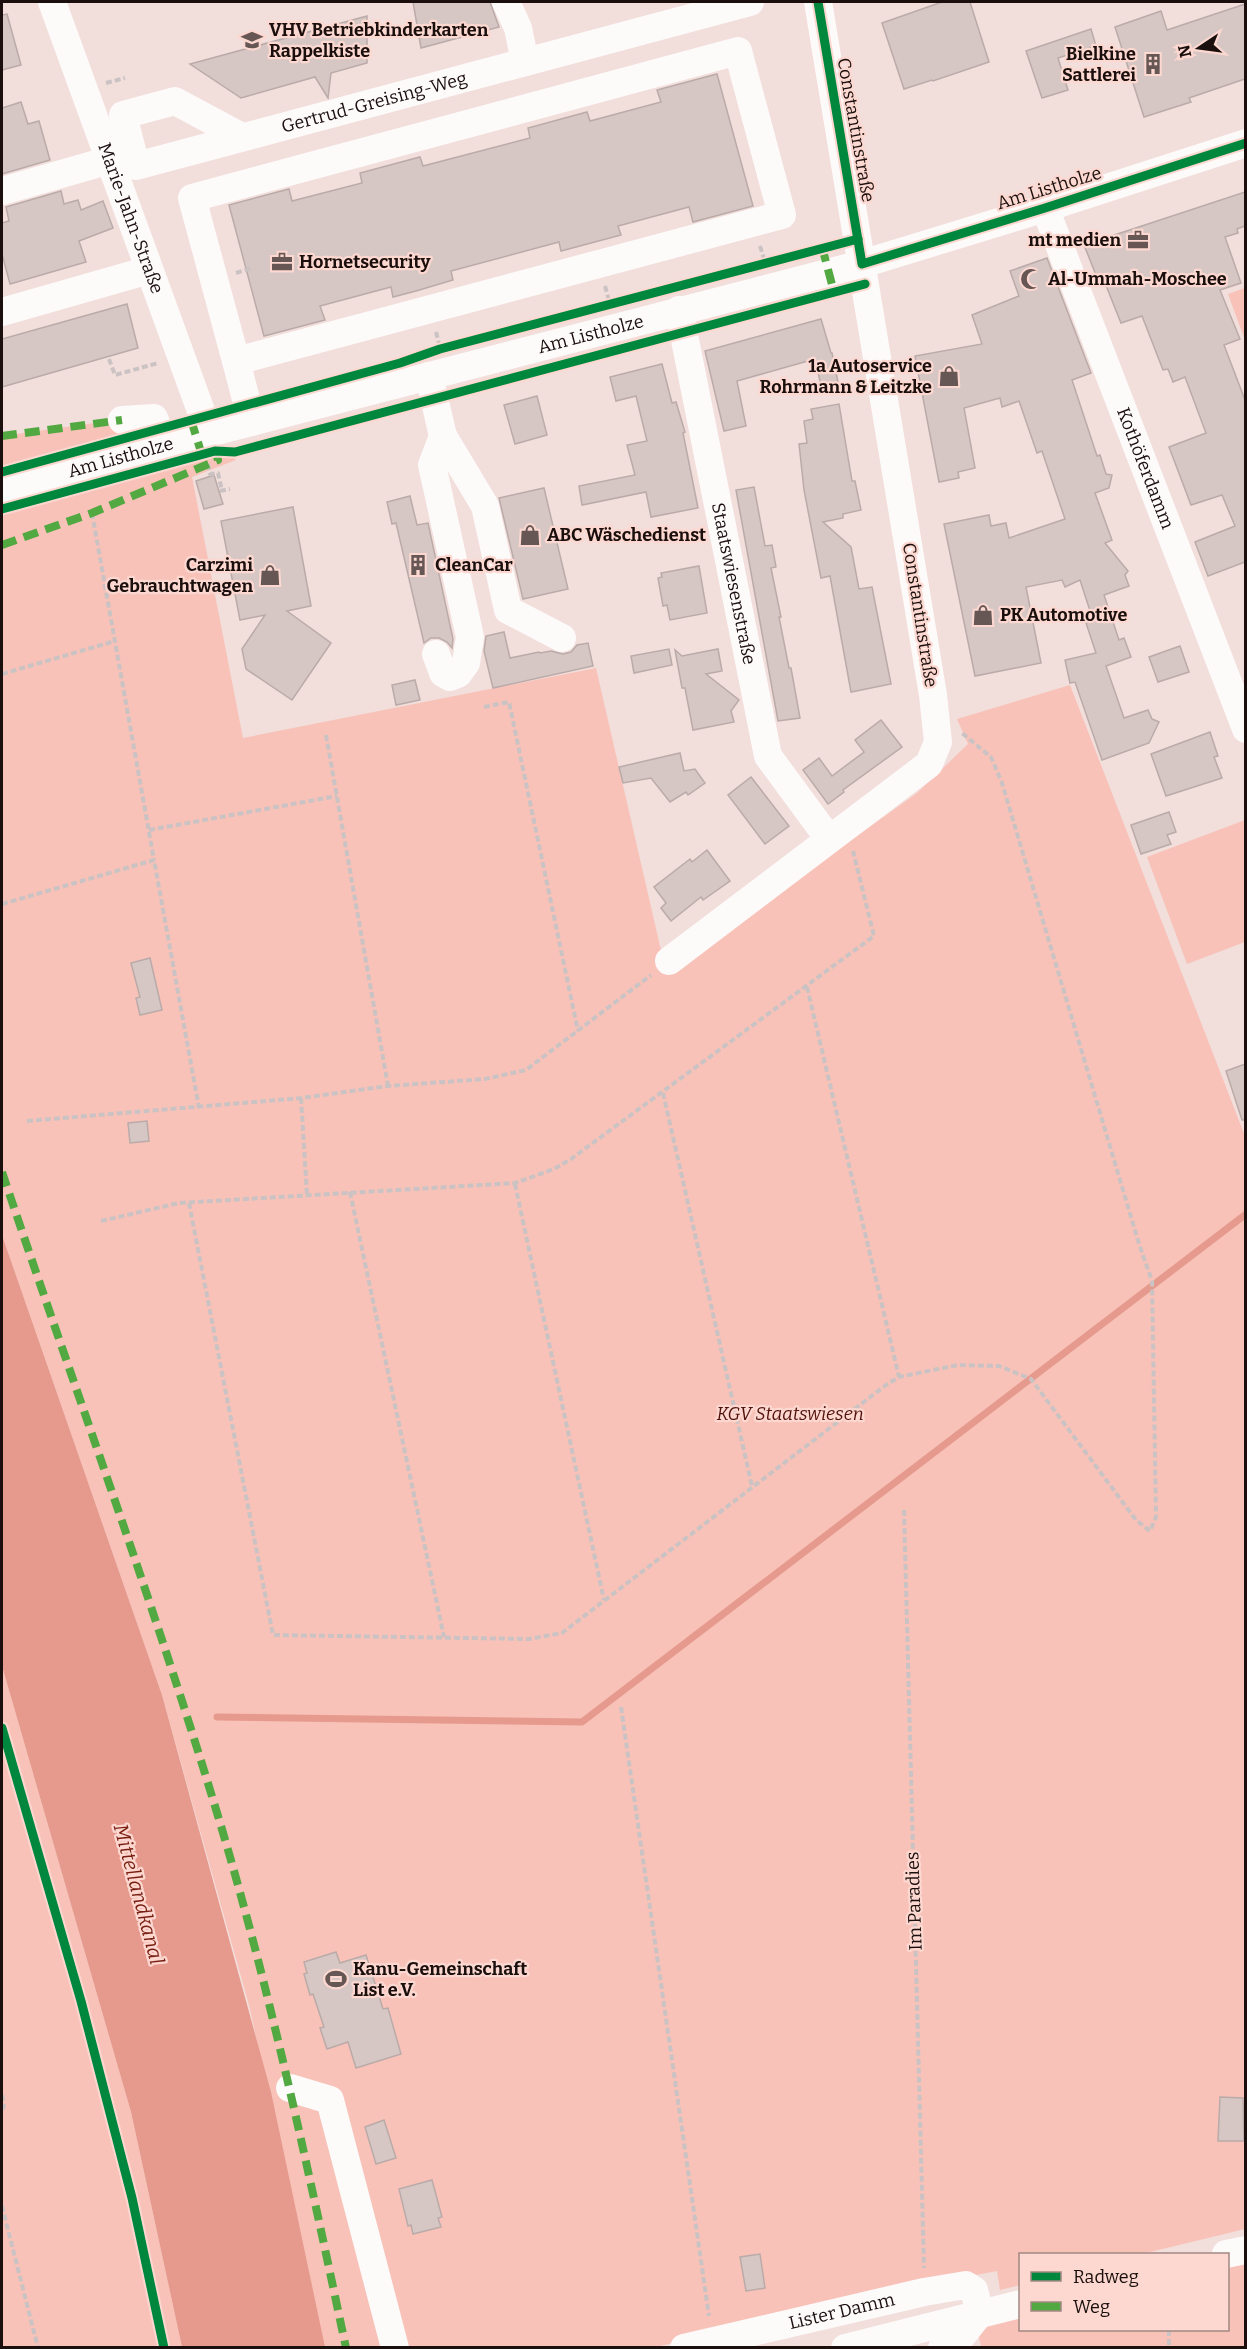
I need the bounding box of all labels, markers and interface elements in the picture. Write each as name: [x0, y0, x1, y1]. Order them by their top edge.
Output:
north arrow: [1169, 18, 1229, 78]
place label: VHV Betriebkinderkarten Rappelkiste: [269, 19, 489, 62]
school or university icon: VHV Betriebkinderkarten Rappelkiste: [240, 28, 264, 52]
place label: Bielkine Sattlerei: [1062, 43, 1136, 86]
text: N: [1174, 43, 1196, 59]
building icon: Bielkine Sattlerei: [1141, 52, 1165, 76]
street label: Constantinstraße: [832, 56, 880, 204]
street label: Gertrud-Greising-Weg: [279, 67, 469, 138]
street label: Marie-Jahn-Straße: [93, 140, 168, 297]
street label: Am Listholze: [994, 162, 1104, 214]
office icon: mt medien: [1126, 228, 1150, 252]
place label: mt medien: [1028, 229, 1121, 251]
office icon: Hornetsecurity: [270, 250, 294, 274]
place label: Hornetsecurity: [299, 251, 431, 273]
mosque icon: Al-Ummah-Moschee: [1019, 267, 1043, 291]
place label: Al-Ummah-Moschee: [1048, 268, 1227, 290]
street label: Am Listholze: [535, 310, 646, 358]
place label: 1a Autoservice Rohrmann & Leitzke: [760, 355, 932, 398]
shop icon: 1a Autoservice Rohrmann & Leitzke: [937, 364, 961, 388]
street label: Kothöferdamm: [1112, 404, 1179, 532]
street label: Am Listholze: [65, 432, 176, 482]
street label: Staatswiesenstraße: [707, 501, 760, 666]
shop icon: ABC Wäschedienst: [518, 523, 542, 547]
place label: ABC Wäschedienst: [547, 524, 706, 546]
street label: Constantinstraße: [898, 541, 942, 689]
building icon: CleanCar: [406, 553, 430, 577]
place label: Carzimi Gebrauchtwagen: [106, 554, 253, 597]
place label: CleanCar: [435, 554, 513, 576]
shop icon: Carzimi Gebrauchtwagen: [258, 563, 282, 587]
shop icon: PK Automotive: [971, 603, 995, 627]
place label: PK Automotive: [1000, 604, 1127, 626]
park label: KGV Staatswiesen: [716, 1403, 864, 1425]
water label: Mittellandkanal: [109, 1821, 169, 1967]
street label: Im Paradies: [901, 1851, 927, 1951]
place label: Kanu-Gemeinschaft List e.V.: [353, 1958, 527, 2001]
sports icon: Kanu-Gemeinschaft List e.V.: [324, 1967, 348, 1991]
legend: [1019, 2253, 1229, 2331]
text: Radweg: [1073, 2266, 1139, 2288]
street label: Lister Damm: [787, 2288, 897, 2334]
text: Weg: [1073, 2296, 1110, 2318]

